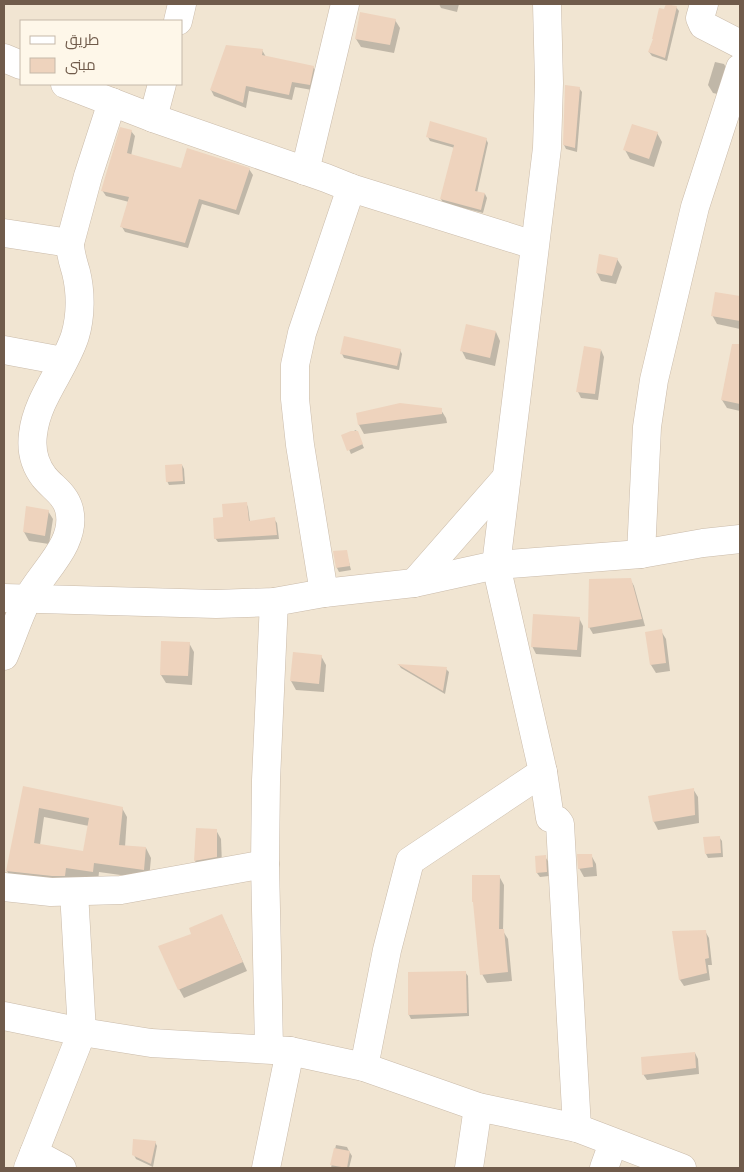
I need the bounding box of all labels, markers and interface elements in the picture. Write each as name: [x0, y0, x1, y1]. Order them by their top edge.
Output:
legend: [20, 20, 182, 85]
text: طريق: [65, 31, 99, 50]
text: مبنى: [65, 56, 96, 75]

